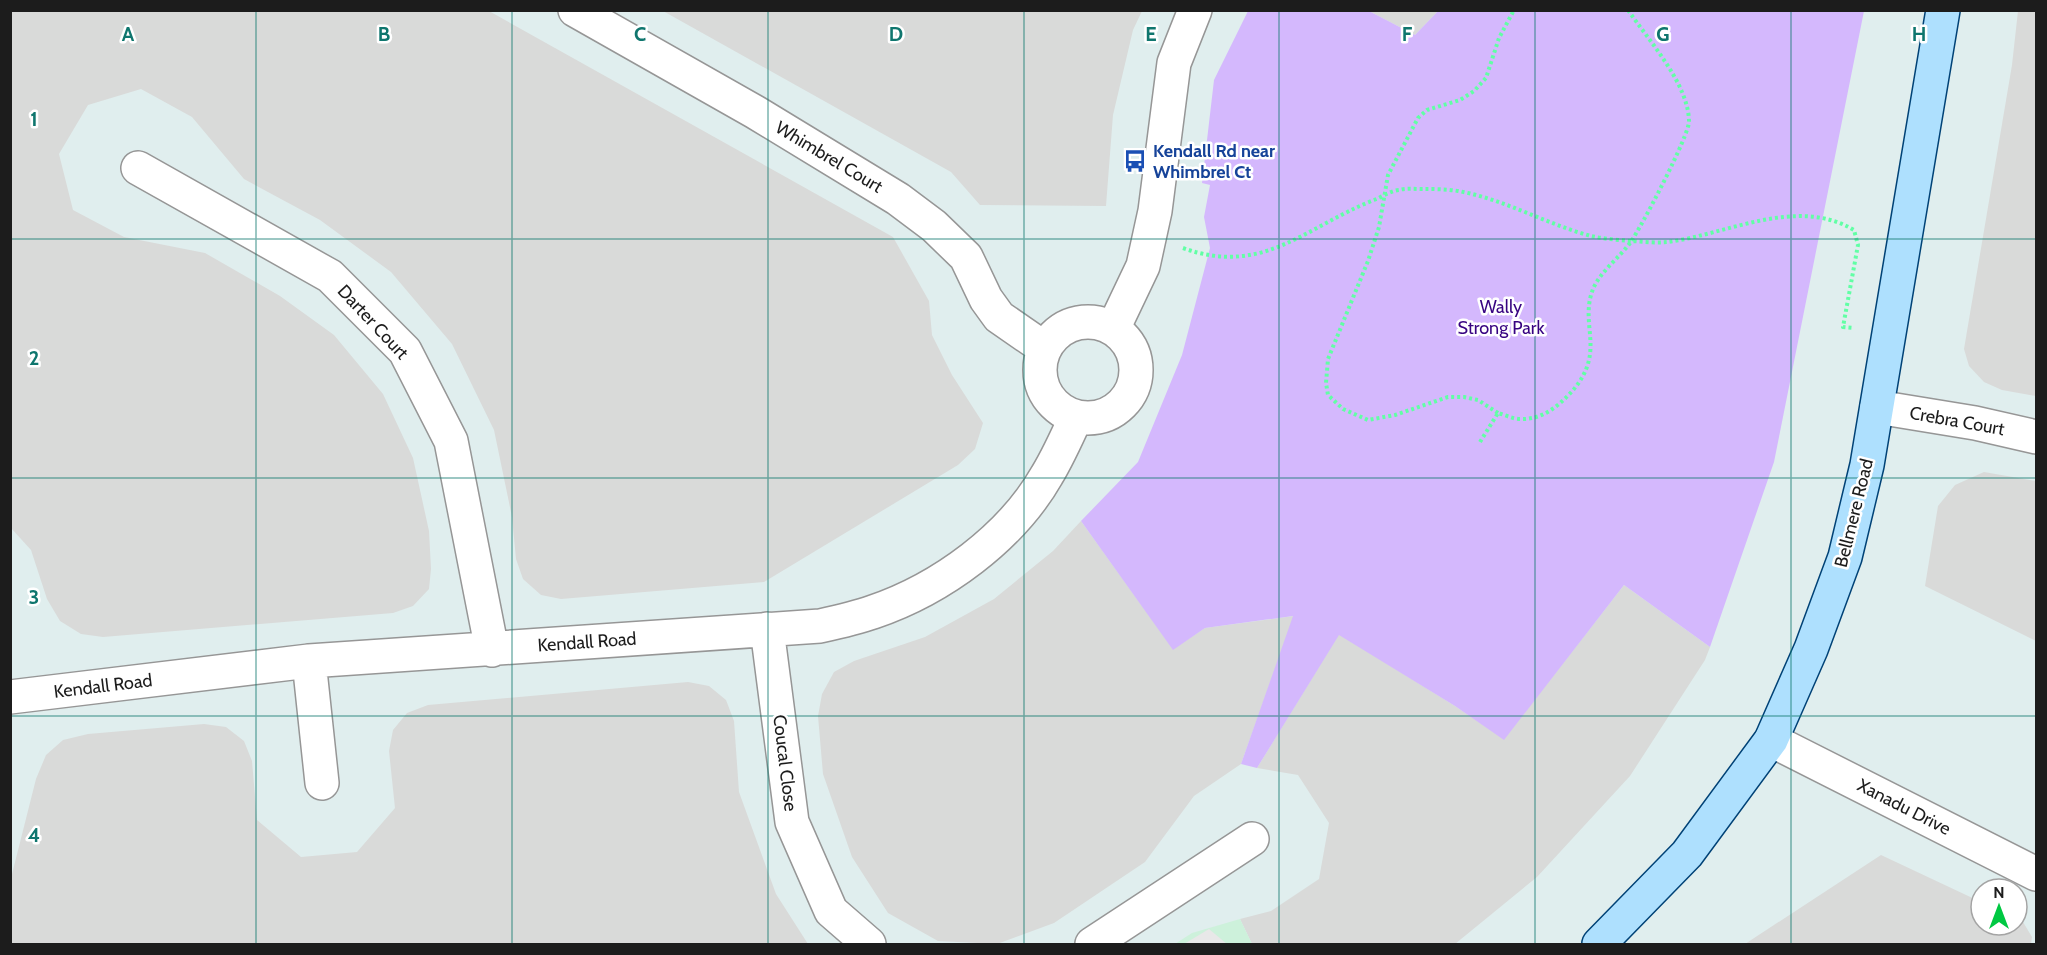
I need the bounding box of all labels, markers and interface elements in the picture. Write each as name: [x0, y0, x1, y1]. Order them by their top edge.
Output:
text: A: [122, 22, 135, 46]
text: B: [378, 22, 390, 46]
text: C: [634, 22, 646, 46]
text: D: [889, 22, 903, 46]
text: E: [1145, 22, 1157, 46]
text: F: [1402, 22, 1413, 46]
text: G: [1656, 22, 1670, 46]
text: H: [1912, 22, 1926, 46]
text: 1: [30, 107, 38, 131]
street label: Whimbrel Court: [771, 116, 887, 198]
place label: Kendall Rd near Whimbrel Ct: [1153, 140, 1275, 183]
bus stop icon: Kendall Rd near Whimbrel Ct: [1122, 148, 1148, 174]
street label: Darter Court: [333, 280, 413, 364]
park label: Wally Strong Park: [1457, 296, 1546, 339]
text: 2: [29, 346, 39, 370]
street label: Crebra Court: [1908, 402, 2006, 440]
street label: Bellmere Road: [1830, 456, 1878, 570]
text: 3: [29, 585, 39, 609]
street label: Kendall Road: [537, 628, 637, 656]
street label: Kendall Road: [52, 669, 154, 703]
street label: Coucal Close: [768, 713, 802, 813]
street label: Xanadu Drive: [1854, 774, 1954, 840]
text: 4: [28, 823, 40, 847]
north arrow: [1969, 877, 2029, 937]
text: N: [1993, 883, 2005, 902]

